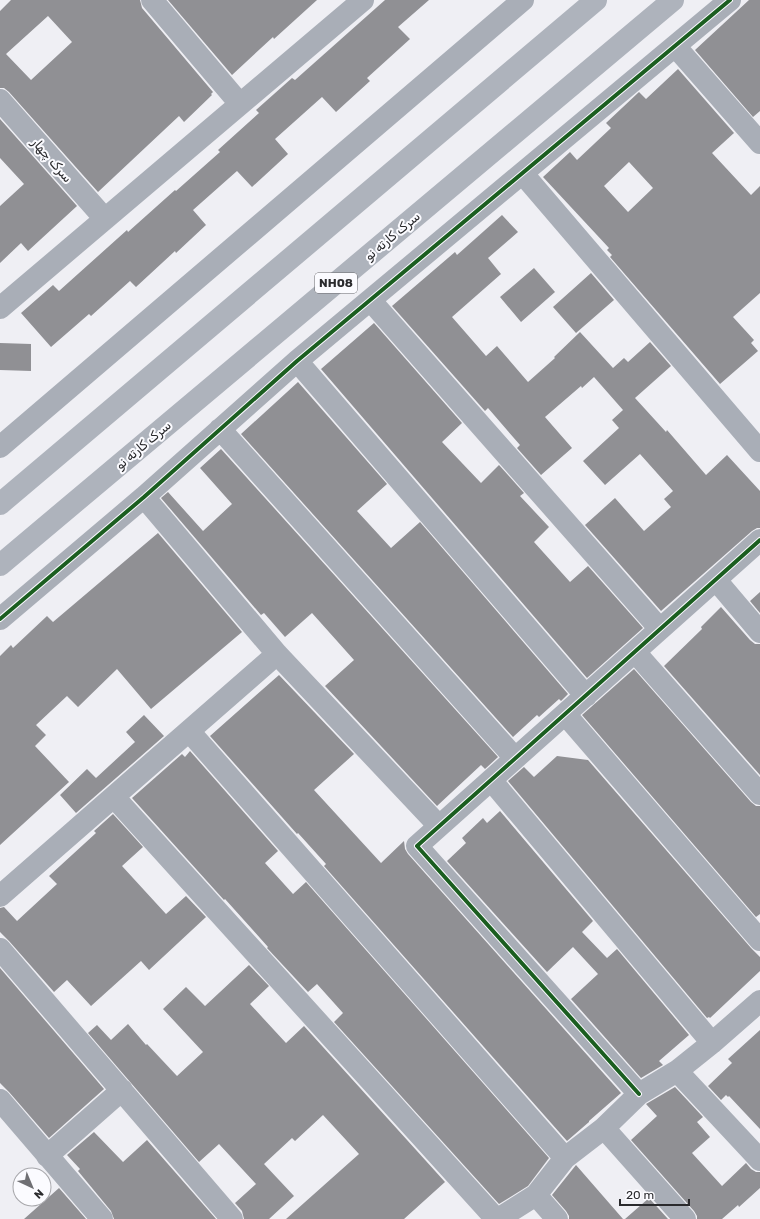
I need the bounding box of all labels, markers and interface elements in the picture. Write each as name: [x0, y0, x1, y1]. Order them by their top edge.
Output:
street label: سرک چهار: [27, 134, 75, 186]
street label: سرک کارته نو: [361, 208, 423, 264]
road number: NH08: [315, 273, 357, 293]
street label: سرک کارته نو: [112, 417, 174, 473]
north arrow: [12, 1167, 52, 1207]
scale bar: [620, 1181, 689, 1207]
text: N: [31, 1186, 46, 1201]
text: 20 m: [626, 1188, 654, 1202]

